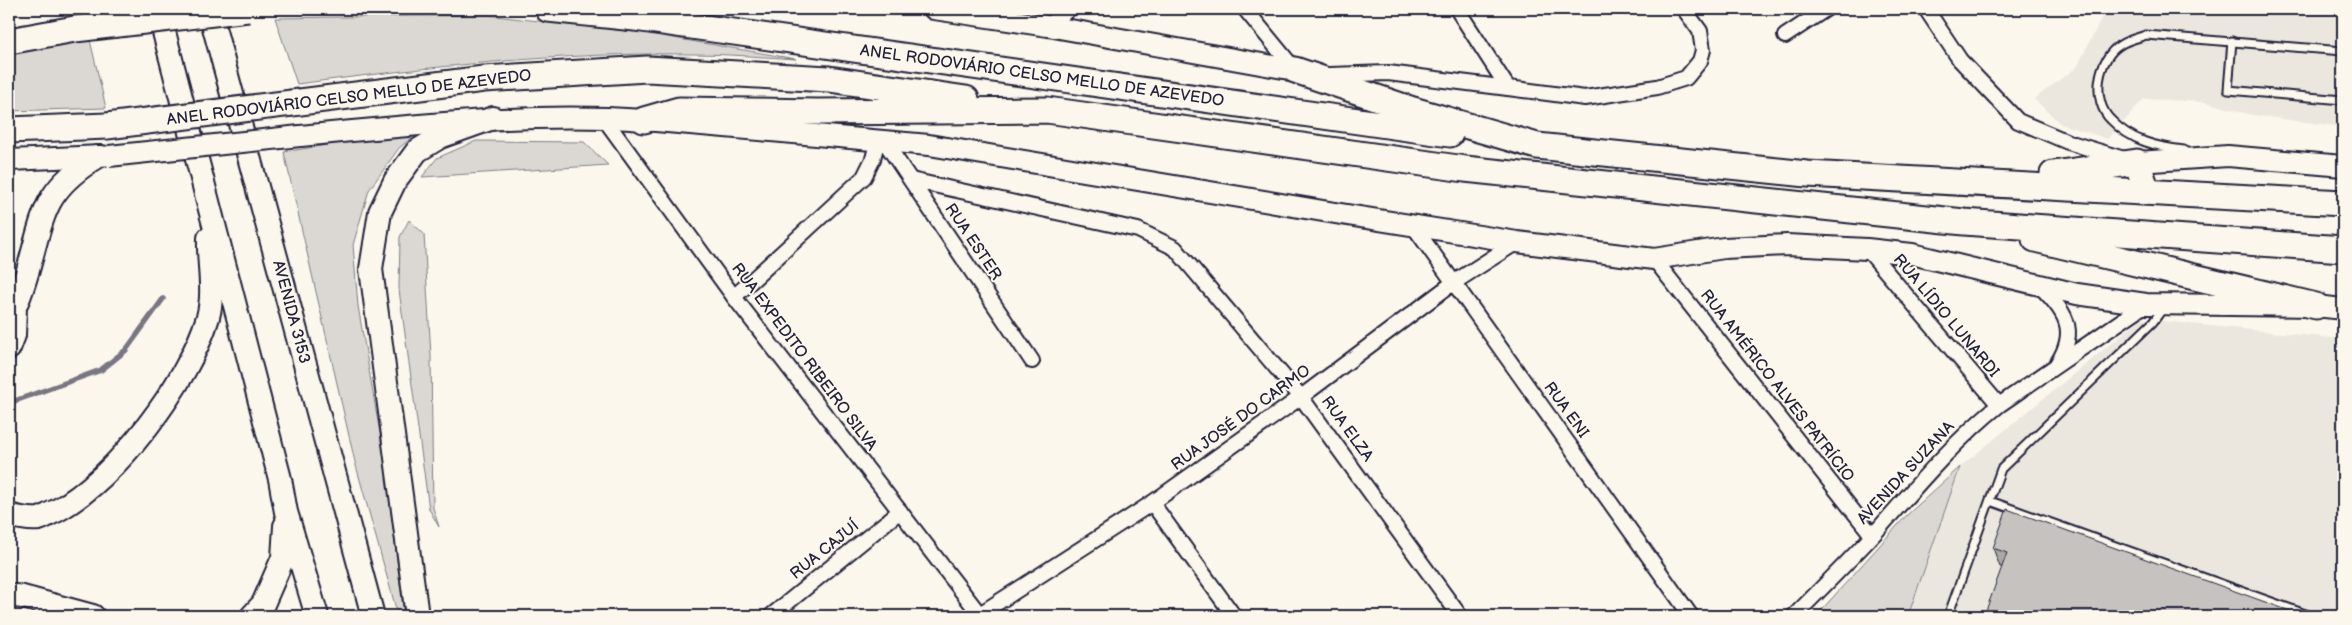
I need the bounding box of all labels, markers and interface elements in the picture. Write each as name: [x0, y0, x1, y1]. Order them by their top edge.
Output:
street label: ANEL RODOVIÁRIO CELSO MELLO DE AZEVEDO: [859, 39, 1225, 111]
street label: ANEL RODOVIÁRIO CELSO MELLO DE AZEVEDO: [165, 64, 532, 130]
street label: RUA ESTER: [940, 200, 1006, 284]
street label: RUA LÍDIO LUNARDI: [1889, 249, 2005, 381]
street label: AVENIDA 3153: [268, 258, 314, 366]
street label: RUA EXPEDITO RIBEIRO SILVA: [727, 259, 881, 455]
street label: RUA AMÉRICO ALVES PATRÍCIO: [1696, 285, 1859, 486]
street label: RUA JOSÉ DO CARMO: [1167, 360, 1314, 475]
street label: RUA ENI: [1539, 378, 1593, 442]
street label: RUA ELZA: [1317, 393, 1377, 466]
street label: AVENIDA SUZANA: [1853, 418, 1959, 528]
street label: RUA CAJUÍ: [785, 515, 863, 584]

